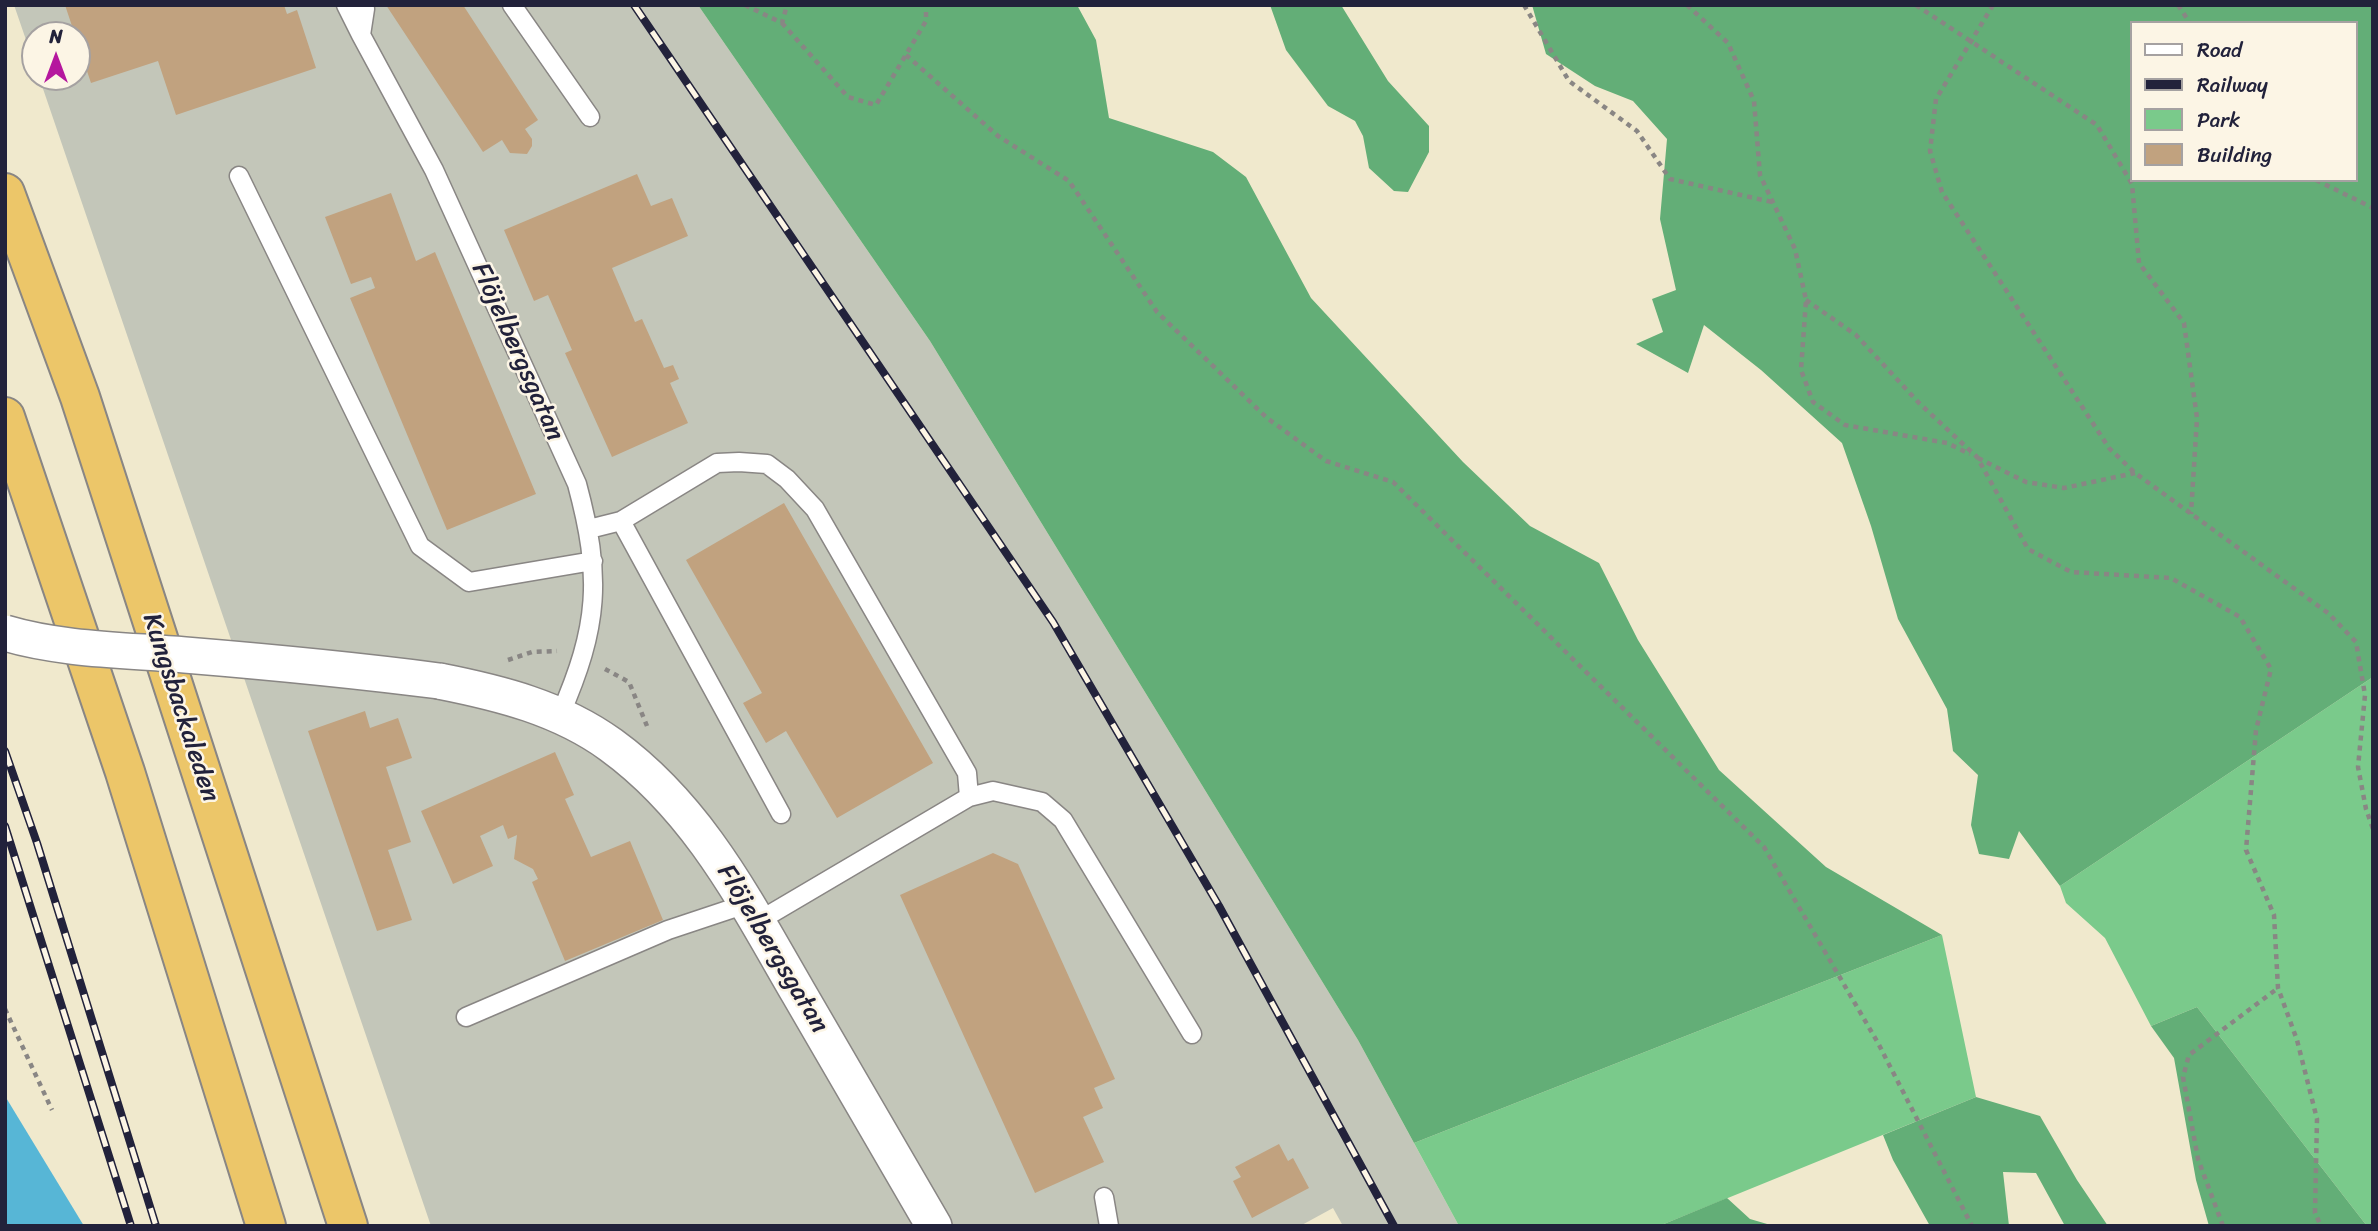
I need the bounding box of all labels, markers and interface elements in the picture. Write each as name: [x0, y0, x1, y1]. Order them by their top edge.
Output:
text: N: [49, 20, 63, 53]
north arrow: [21, 21, 91, 91]
legend: [2130, 21, 2357, 182]
text: Road: [2197, 31, 2242, 69]
text: Railway: [2197, 66, 2268, 104]
text: Park: [2197, 101, 2240, 139]
text: Building: [2197, 136, 2272, 174]
street label: Flöjelbergsgatan: [464, 258, 570, 446]
street label: Kungsbackaleden: [135, 610, 225, 806]
street label: Flöjelbergsgatan: [709, 859, 835, 1039]

